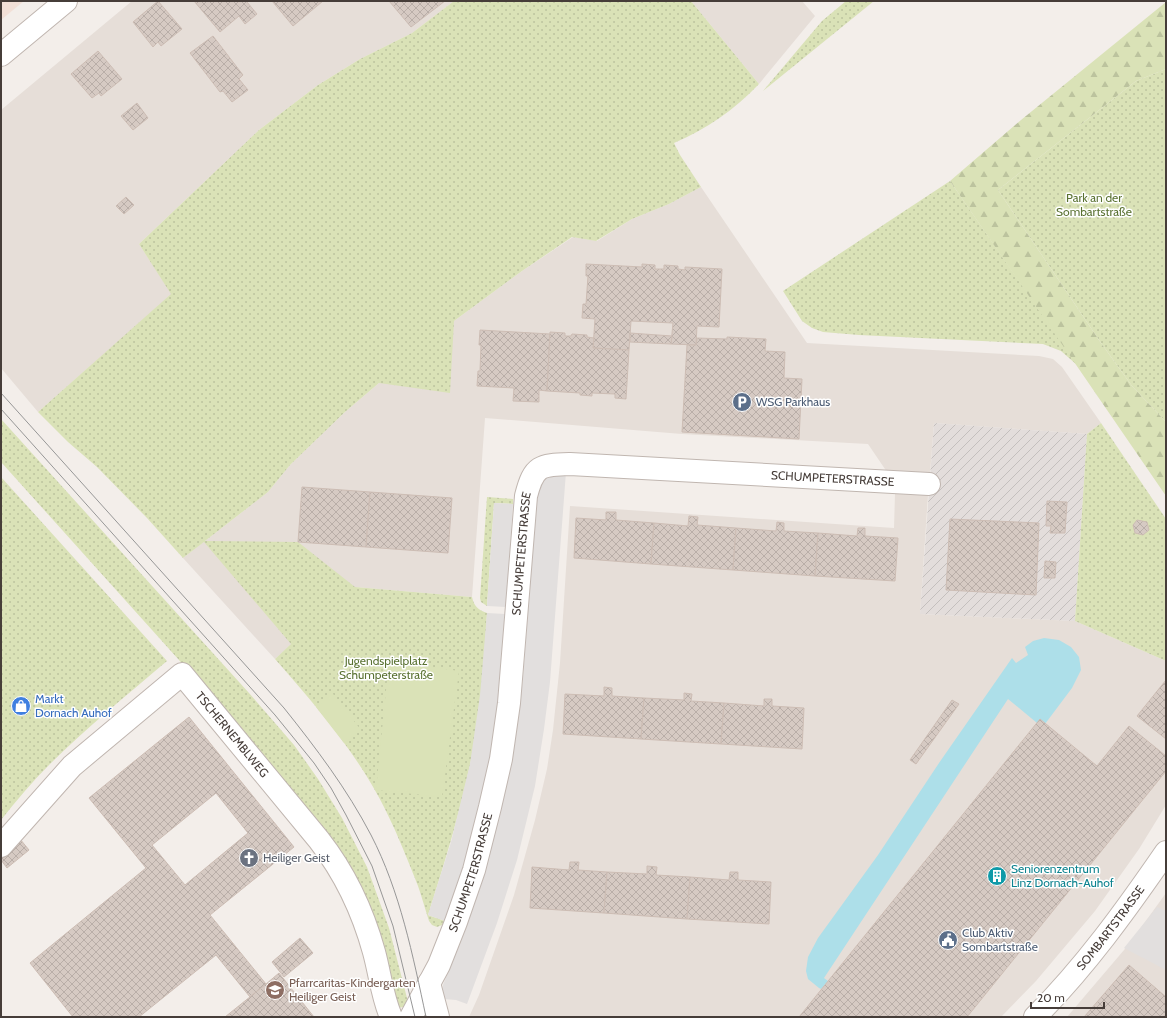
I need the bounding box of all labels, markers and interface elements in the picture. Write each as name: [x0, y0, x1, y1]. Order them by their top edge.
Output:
park label: Park an der Sombartstraße: [1056, 190, 1132, 219]
parking icon: WSG Parkhaus: [731, 391, 753, 413]
place label: WSG Parkhaus: [756, 394, 830, 409]
street label: SCHUMPETERSTRASSE: [770, 467, 895, 489]
street label: SCHUMPETERSTRASSE: [508, 490, 534, 616]
park label: Jugendspielplatz Schumpeterstraße: [339, 653, 433, 682]
street label: TSCHERNEMBLWEG: [193, 688, 272, 780]
place label: Markt Dornach Auhof: [35, 691, 112, 720]
shop icon: Markt Dornach Auhof: [10, 695, 32, 717]
street label: SCHUMPETERSTRASSE: [445, 811, 495, 934]
church icon: Heiliger Geist: [238, 847, 260, 869]
place label: Heiliger Geist: [263, 850, 330, 865]
place label: Seniorenzentrum Linz Dornach-Auhof: [1011, 861, 1114, 890]
building icon: Seniorenzentrum Linz Dornach-Auhof: [986, 865, 1008, 887]
street label: SOMBARTSTRASSE: [1073, 882, 1148, 973]
place label: Club Aktiv Sombartstraße: [962, 925, 1038, 954]
public building icon: Club Aktiv Sombartstraße: [937, 929, 959, 951]
place label: Pfarrcaritas-Kindergarten Heiliger Geist: [289, 975, 416, 1004]
school or university icon: Pfarrcaritas-Kindergarten Heiliger Geist: [264, 979, 286, 1001]
scale bar: [1031, 984, 1104, 1010]
text: 20 m: [1037, 990, 1065, 1005]

